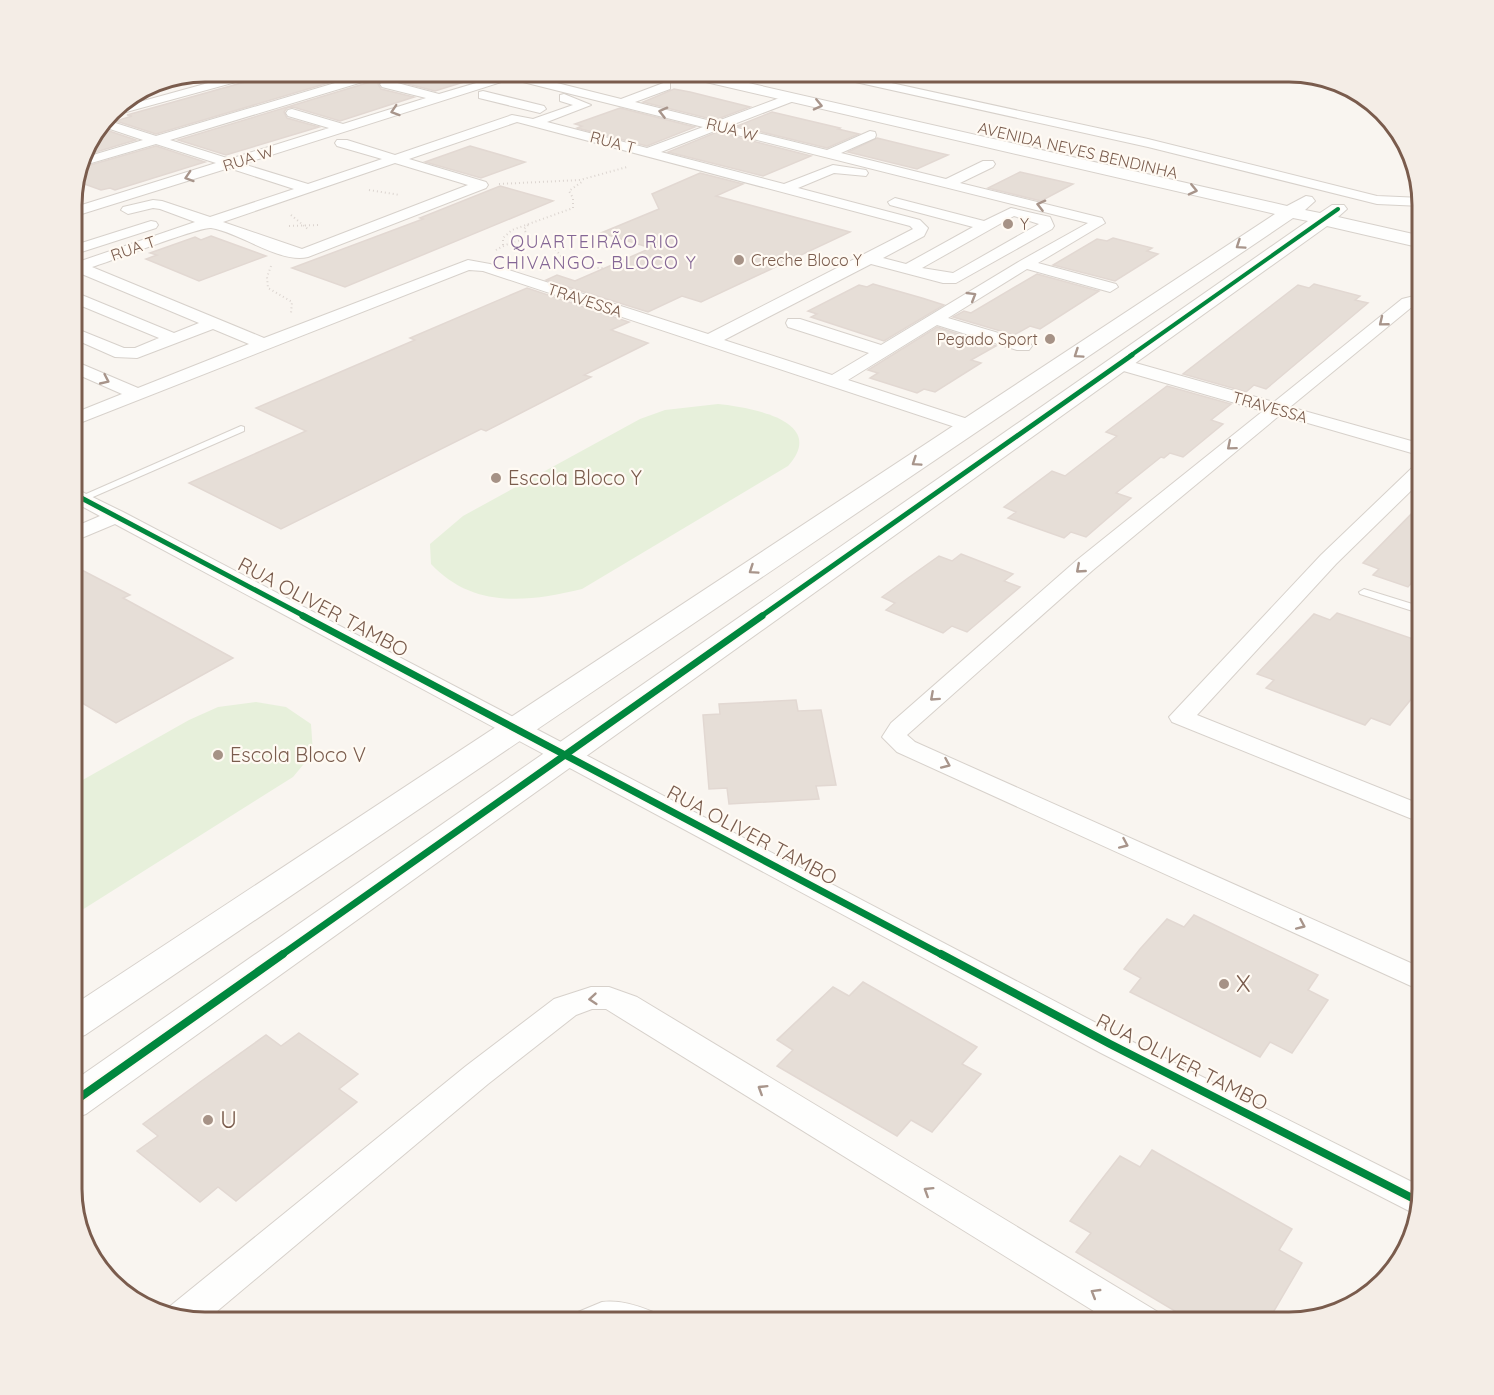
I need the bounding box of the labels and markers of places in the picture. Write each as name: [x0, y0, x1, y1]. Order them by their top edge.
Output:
place label: Y: [1020, 214, 1029, 234]
marker: Y: [1001, 217, 1015, 231]
place label: Creche Bloco Y: [751, 250, 862, 270]
marker: Creche Bloco Y: [732, 253, 746, 267]
place label: Pegado Sport: [936, 329, 1038, 349]
marker: Pegado Sport: [1043, 332, 1057, 346]
place label: Escola Bloco Y: [508, 465, 642, 490]
marker: Escola Bloco Y: [489, 471, 503, 485]
place label: Escola Bloco V: [230, 742, 366, 767]
marker: Escola Bloco V: [211, 748, 225, 762]
place label: X: [1236, 968, 1251, 998]
marker: X: [1217, 977, 1231, 991]
place label: U: [220, 1104, 237, 1134]
marker: U: [201, 1113, 215, 1127]

